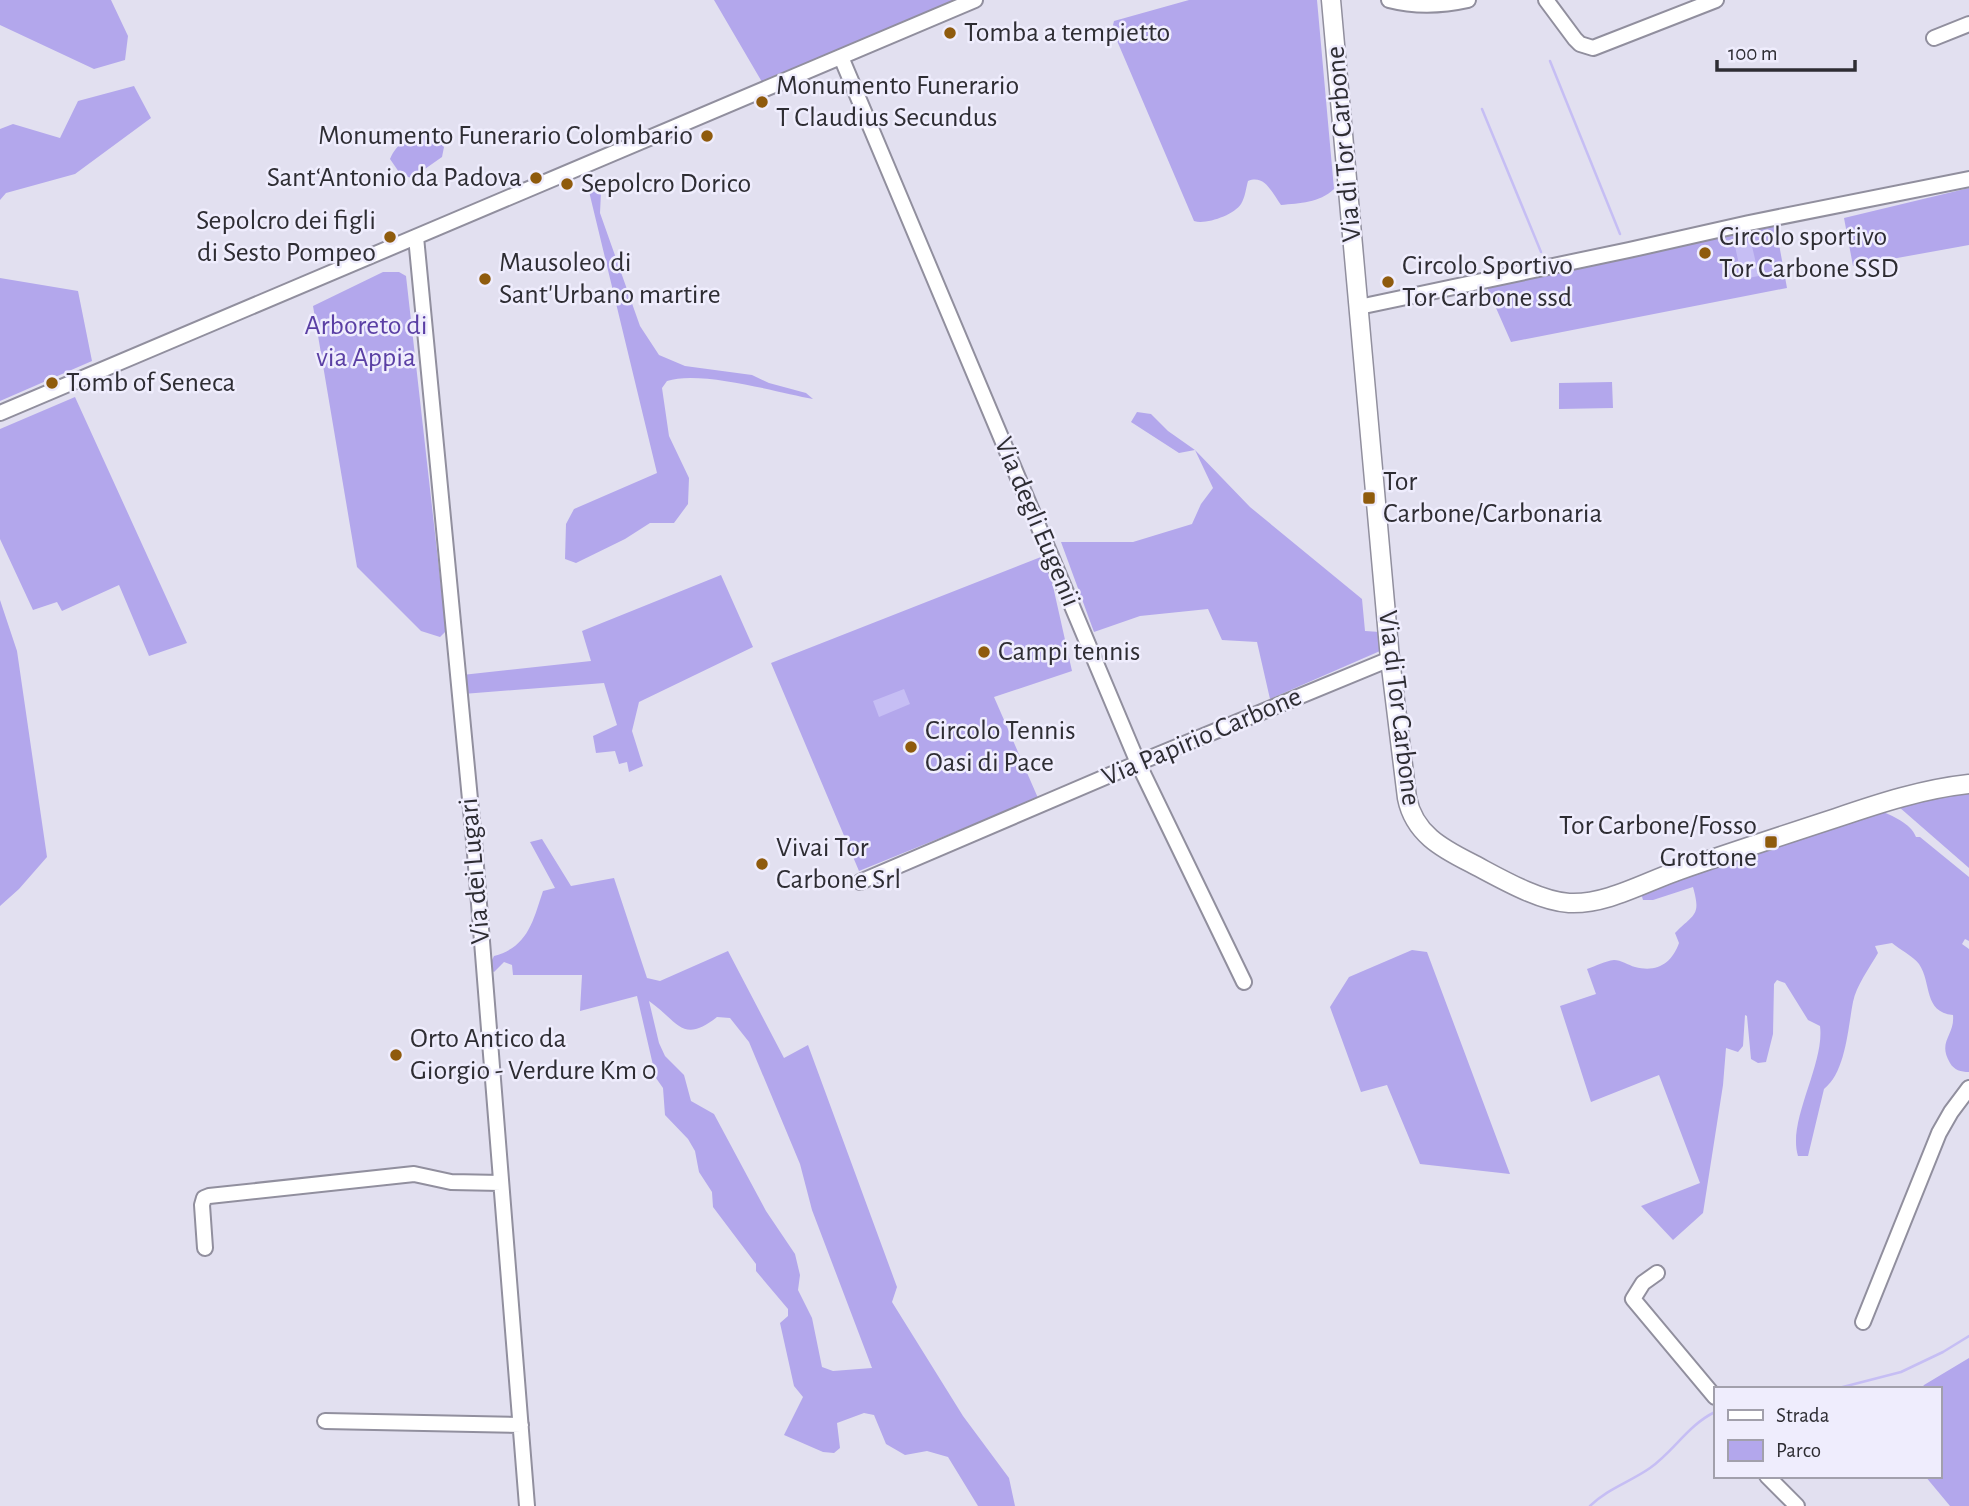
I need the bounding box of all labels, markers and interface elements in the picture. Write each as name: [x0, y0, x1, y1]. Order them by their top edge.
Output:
place label: Tomba a tempietto: [964, 19, 1170, 47]
marker: Tomba a tempietto: [942, 25, 958, 41]
scale bar: [1717, 28, 1855, 72]
text: 100 m: [1728, 43, 1778, 64]
street label: Via di Tor Carbone: [1321, 45, 1367, 243]
place label: Monumento Funerario T Claudius Secundus: [776, 72, 1019, 132]
marker: Monumento Funerario T Claudius Secundus: [754, 94, 770, 110]
place label: Monumento Funerario Colombario: [318, 122, 693, 150]
marker: Monumento Funerario Colombario: [699, 128, 715, 144]
place label: Sant‘Antonio da Padova: [267, 164, 522, 192]
marker: Sant‘Antonio da Padova: [528, 170, 544, 186]
place label: Sepolcro Dorico: [581, 170, 751, 198]
marker: Sepolcro Dorico: [559, 176, 575, 192]
place label: Sepolcro dei figli di Sesto Pompeo: [196, 207, 376, 267]
place label: Circolo sportivo Tor Carbone SSD: [1719, 223, 1899, 283]
marker: Sepolcro dei figli di Sesto Pompeo: [382, 229, 398, 245]
marker: Circolo sportivo Tor Carbone SSD: [1697, 245, 1713, 261]
place label: Mausoleo di Sant'Urbano martire: [499, 249, 721, 309]
place label: Circolo Sportivo Tor Carbone ssd: [1402, 252, 1573, 312]
marker: Mausoleo di Sant'Urbano martire: [477, 271, 493, 287]
marker: Circolo Sportivo Tor Carbone ssd: [1380, 274, 1396, 290]
park label: Arboreto di via Appia: [305, 312, 427, 372]
place label: Tomb of Seneca: [66, 369, 235, 397]
marker: Tomb of Seneca: [44, 375, 60, 391]
street label: Via degli Eugenii: [989, 433, 1085, 611]
place label: Tor Carbone/Carbonaria: [1383, 468, 1603, 528]
marker: Tor Carbone/Carbonaria: [1361, 490, 1377, 506]
street label: Via di Tor Carbone: [1373, 609, 1425, 807]
place label: Campi tennis: [998, 638, 1140, 666]
marker: Campi tennis: [976, 644, 992, 660]
street label: Via Papirio Carbone: [1098, 682, 1306, 792]
place label: Circolo Tennis Oasi di Pace: [925, 717, 1076, 777]
marker: Circolo Tennis Oasi di Pace: [903, 739, 919, 755]
street label: Via dei Lugari: [455, 797, 495, 945]
place label: Tor Carbone/Fosso Grottone: [1559, 812, 1757, 872]
place label: Vivai Tor Carbone Srl: [776, 834, 901, 894]
marker: Tor Carbone/Fosso Grottone: [1763, 834, 1779, 850]
marker: Vivai Tor Carbone Srl: [754, 856, 770, 872]
place label: Orto Antico da Giorgio - Verdure Km 0: [410, 1025, 656, 1085]
marker: Orto Antico da Giorgio - Verdure Km 0: [388, 1047, 404, 1063]
legend: [1714, 1387, 1941, 1478]
text: Strada: [1776, 1405, 1830, 1426]
text: Parco: [1776, 1440, 1821, 1461]

